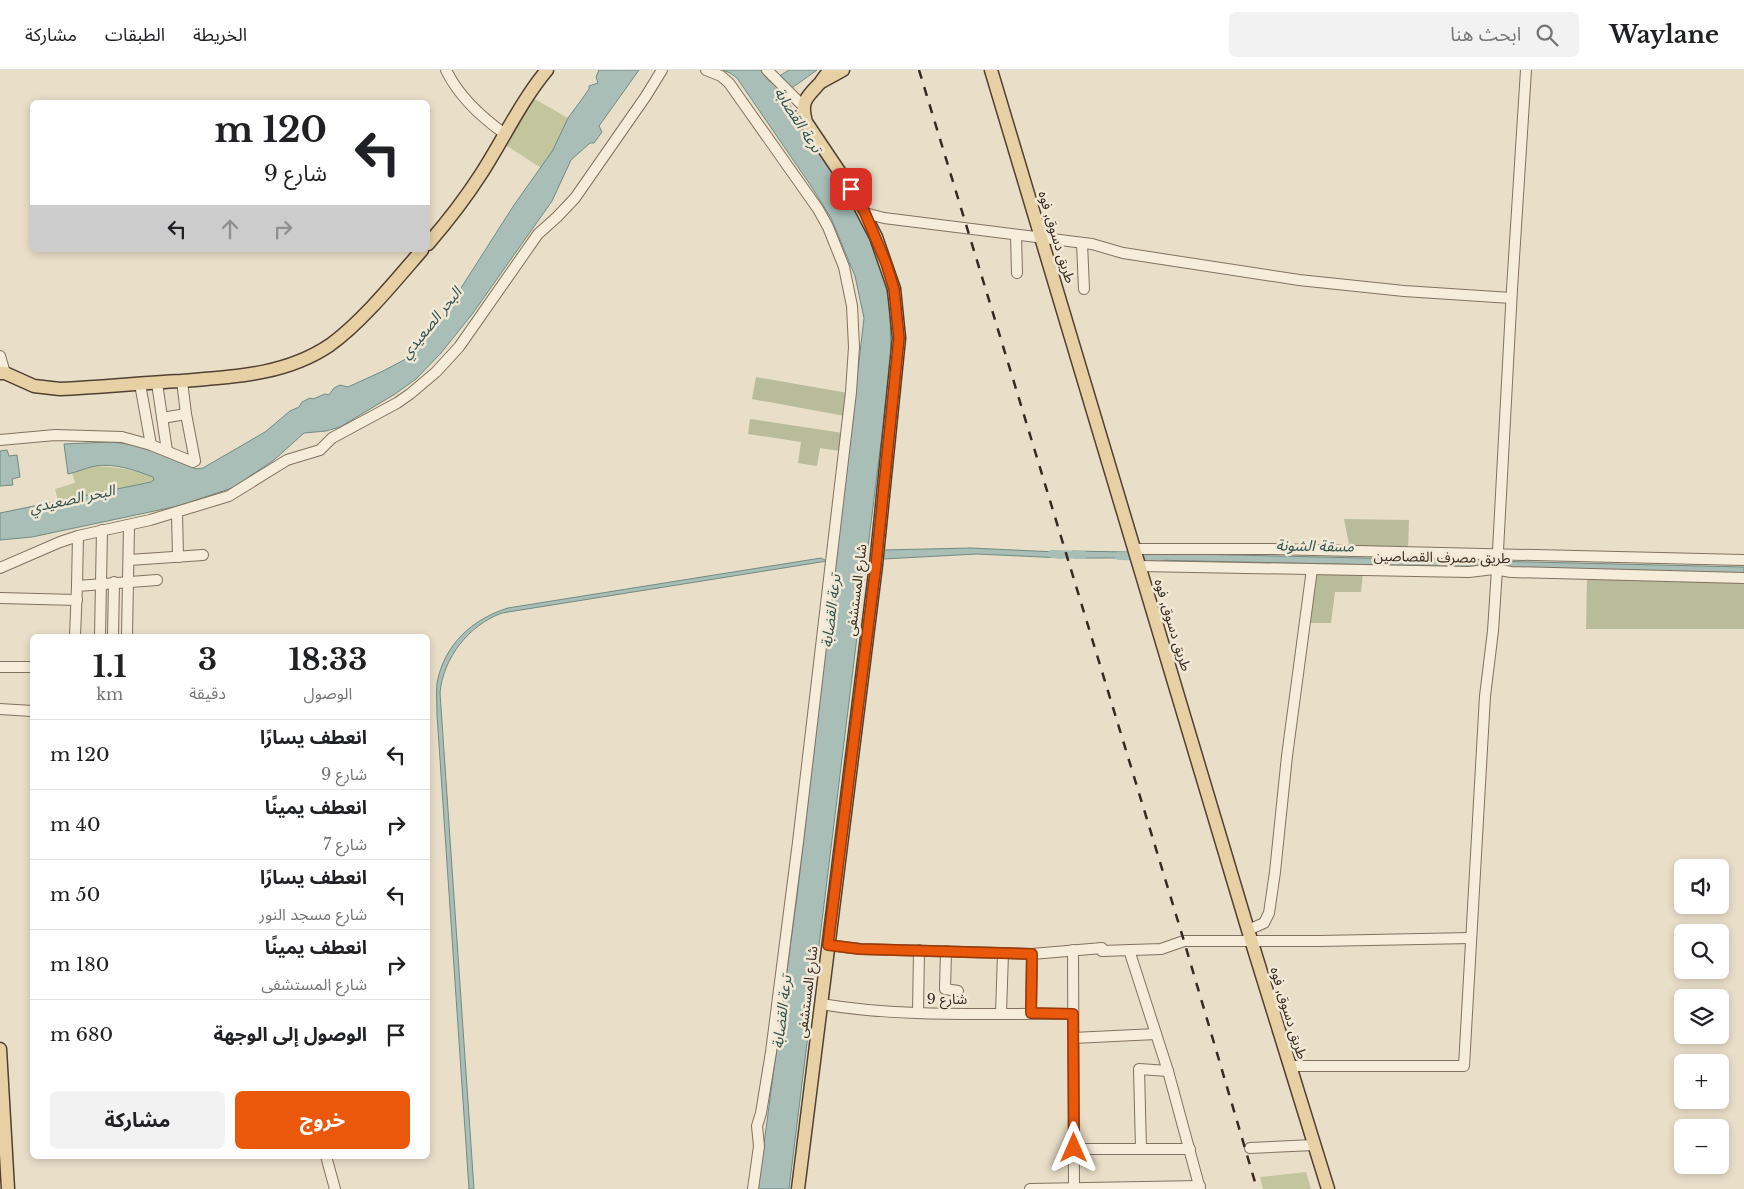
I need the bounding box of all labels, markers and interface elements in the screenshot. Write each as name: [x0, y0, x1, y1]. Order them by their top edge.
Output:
search box: [1229, 12, 1579, 57]
text: Waylane: [1609, 20, 1719, 49]
icon: search: [1533, 21, 1561, 49]
text: ابحث هنا: [1450, 23, 1521, 46]
text: مشاركة: [25, 24, 77, 46]
text: الطبقات: [105, 24, 165, 46]
text: الخريطة: [193, 24, 247, 46]
water label: ترعة القضابة: [770, 84, 828, 158]
text: 120 m: [214, 108, 327, 151]
icon: left: [345, 120, 410, 185]
text: شارع 9: [264, 160, 327, 187]
pin: [830, 168, 872, 210]
icon: arrive: [837, 175, 865, 203]
street label: طريق دسوق, فوه: [1033, 189, 1080, 286]
icon: left: [163, 215, 191, 243]
icon: ahead: [216, 215, 244, 243]
icon: right: [269, 215, 297, 243]
water label: البحر الصعيدي: [396, 282, 468, 364]
water label: البحر الصعيدي: [28, 480, 118, 519]
water label: مسقة الشونة: [1276, 535, 1354, 556]
street label: شارع المستشفى: [841, 543, 873, 637]
street label: طريق مصرف القصاصين: [1373, 547, 1511, 568]
water label: ترعة القضابة: [817, 571, 845, 649]
street label: طريق دسوق, فوه: [1149, 577, 1196, 674]
text: 3: [198, 641, 217, 678]
text: 18:33: [288, 641, 367, 678]
text: 1.1: [93, 648, 127, 685]
text: دقيقة: [189, 683, 226, 703]
text: الوصول: [304, 683, 352, 703]
text: km: [96, 684, 123, 704]
text: انعطف يسارًا: [260, 726, 367, 749]
icon: left: [382, 741, 410, 769]
text: 120 m: [50, 743, 110, 766]
text: شارع 9: [321, 764, 367, 784]
text: انعطف يمينًا: [265, 796, 367, 819]
icon: right: [382, 811, 410, 839]
text: 40 m: [50, 813, 101, 836]
text: شارع 7: [323, 834, 367, 854]
map controls: [1674, 859, 1729, 1174]
button: sound: [1674, 859, 1729, 914]
text: انعطف يسارًا: [260, 866, 367, 889]
icon: left: [382, 881, 410, 909]
text: 50 m: [50, 883, 100, 906]
text: شارع مسجد النور: [259, 904, 367, 924]
button: search: [1674, 924, 1729, 979]
text: انعطف يمينًا: [265, 936, 367, 959]
street label: شارع المستشفى: [792, 945, 824, 1039]
icon: right: [382, 951, 410, 979]
text: 180 m: [50, 953, 109, 976]
street label: طريق دسوق, فوه: [1265, 965, 1312, 1062]
water label: ترعة القضابة: [768, 972, 796, 1050]
text: شارع المستشفى: [261, 974, 367, 994]
button: layers: [1674, 989, 1729, 1044]
street label: شارع 9: [927, 990, 967, 1010]
icon: arrive: [382, 1021, 410, 1049]
text: 680 m: [50, 1023, 113, 1046]
text: الوصول إلى الوجهة: [213, 1023, 367, 1046]
button: +: [1674, 1054, 1729, 1109]
button: مشاركة: [50, 1091, 225, 1149]
button: خروج: [235, 1091, 410, 1149]
button: −: [1674, 1119, 1729, 1174]
position arrow: [1047, 1121, 1099, 1173]

